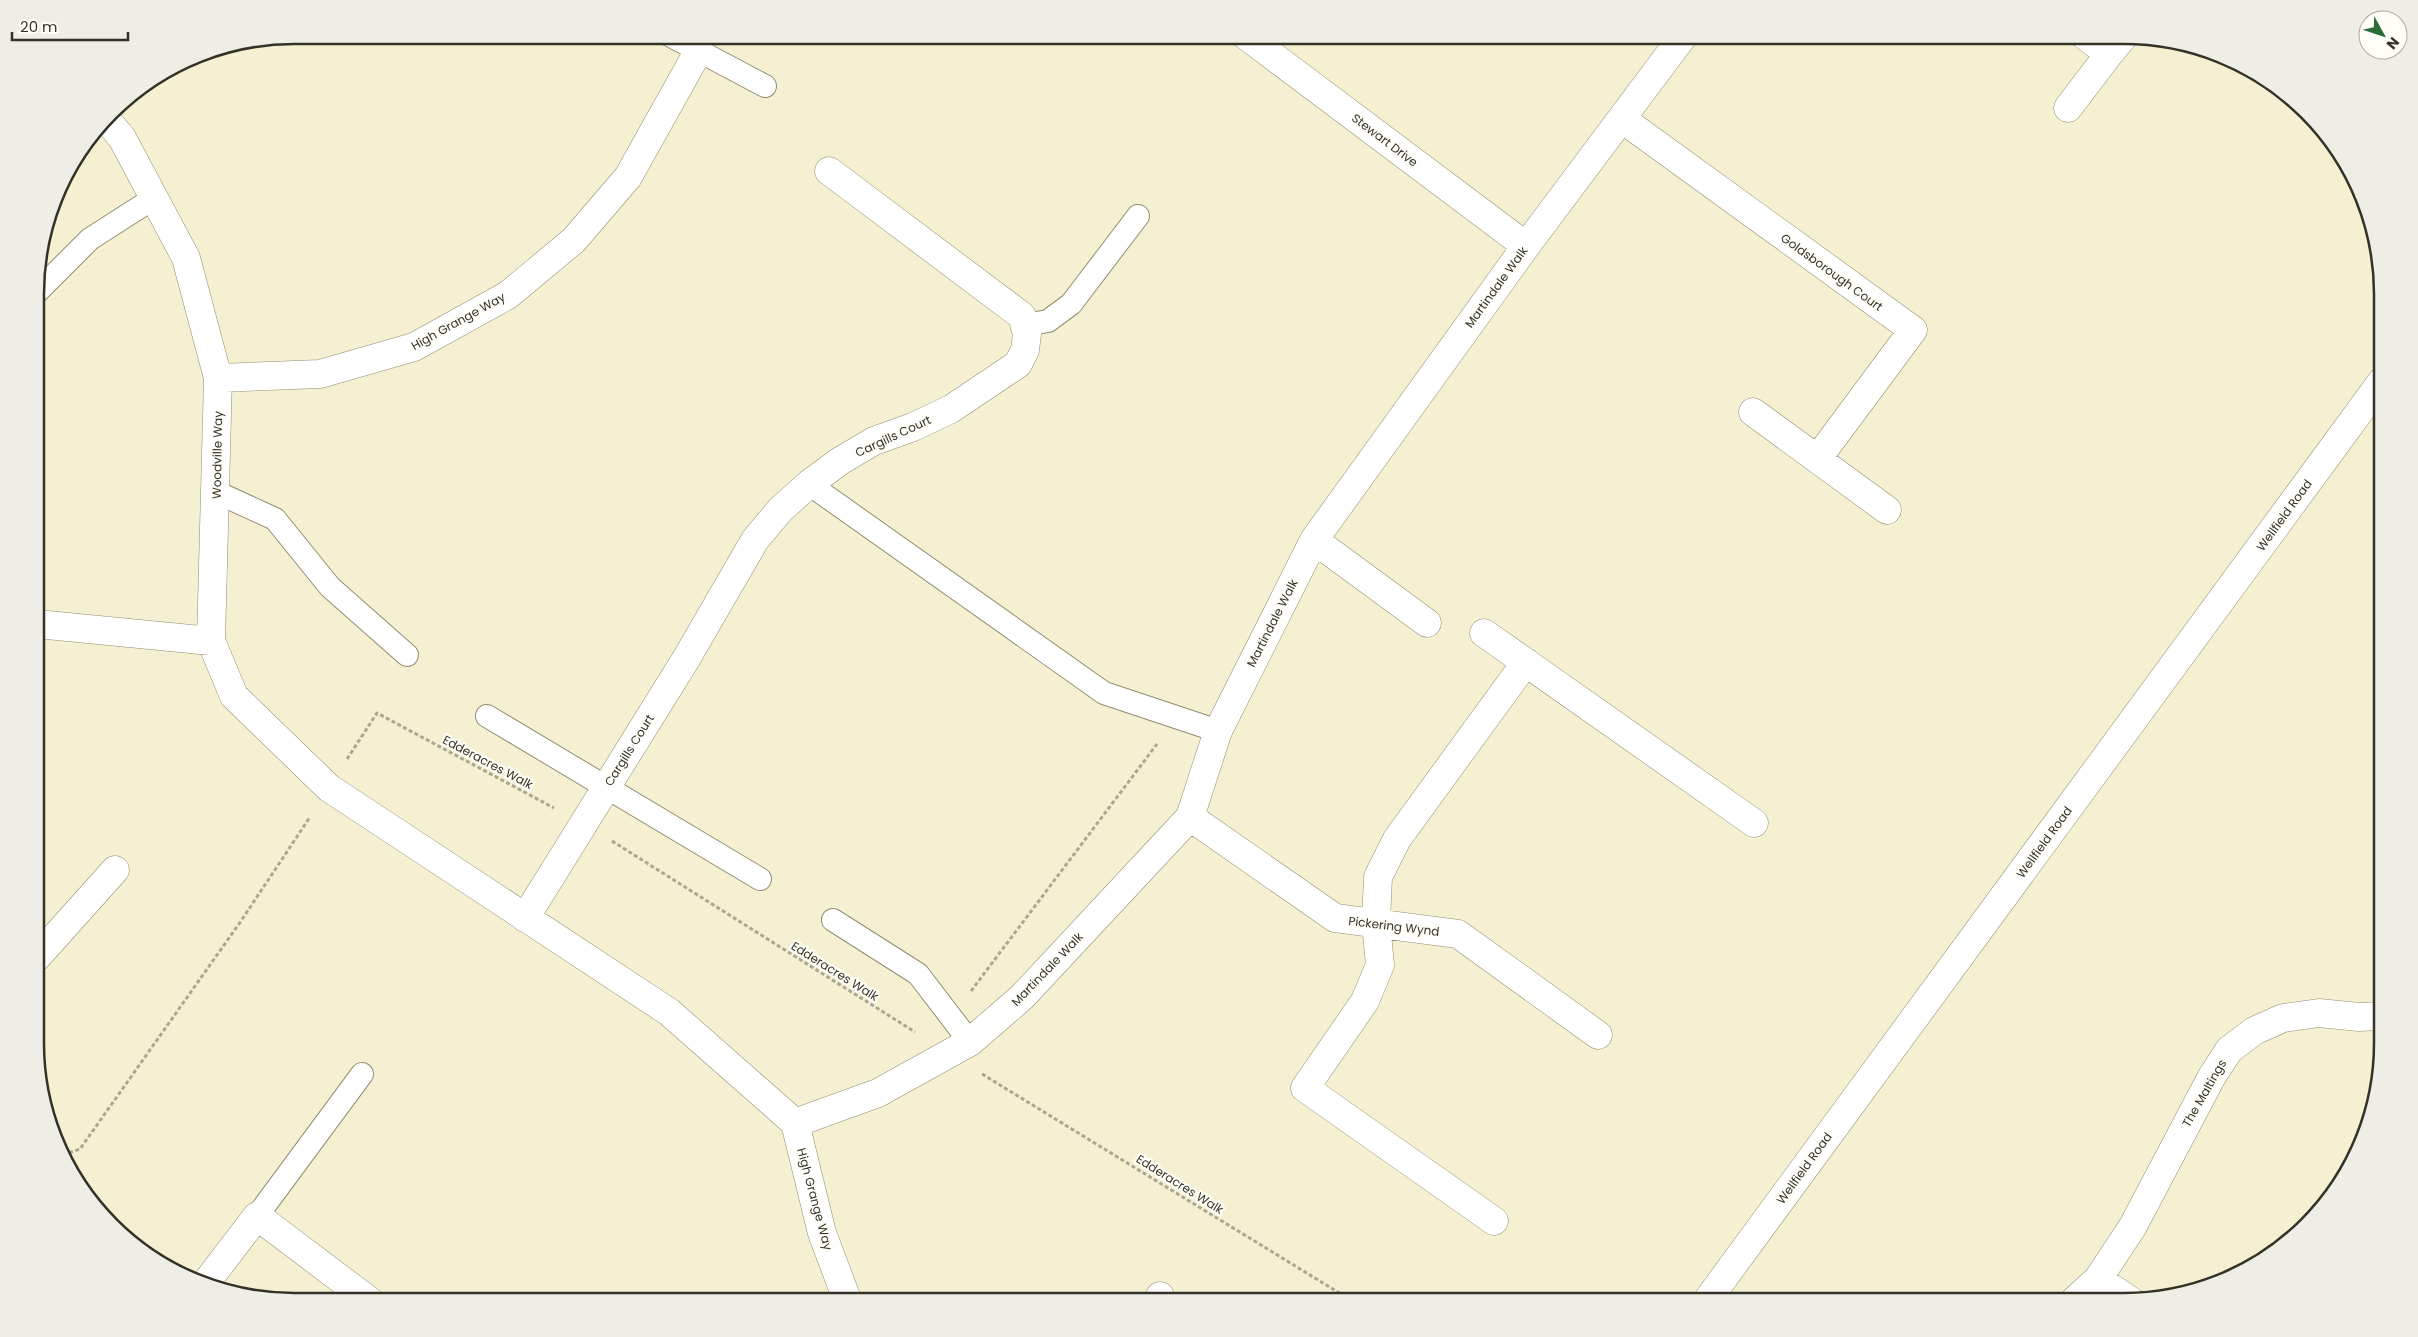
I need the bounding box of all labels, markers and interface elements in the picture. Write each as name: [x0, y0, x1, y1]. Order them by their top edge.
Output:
scale bar: [12, 10, 129, 42]
north arrow: [2358, 10, 2408, 60]
text: 20 m: [20, 16, 58, 37]
text: N: [2382, 33, 2404, 54]
street label: Stewart Drive: [1348, 109, 1422, 171]
street label: Goldsborough Court: [1777, 229, 1887, 315]
street label: Martindale Walk: [1461, 242, 1532, 331]
street label: High Grange Way: [408, 288, 508, 354]
street label: Woodville Way: [208, 411, 226, 499]
street label: Cargills Court: [852, 411, 934, 461]
street label: Wellfield Road: [2252, 476, 2316, 554]
street label: Martindale Walk: [1242, 575, 1302, 670]
street label: Cargills Court: [600, 711, 658, 789]
street label: Edderacres Walk: [440, 731, 537, 793]
street label: Wellfield Road: [2012, 803, 2076, 881]
street label: Pickering Wynd: [1348, 912, 1440, 940]
street label: Martindale Walk: [1007, 928, 1087, 1010]
street label: Edderacres Walk: [788, 937, 883, 1005]
street label: The Maltings: [2178, 1056, 2230, 1130]
street label: Wellfield Road: [1772, 1129, 1836, 1207]
street label: High Grange Way: [793, 1146, 837, 1252]
street label: Edderacres Walk: [1133, 1150, 1228, 1218]

